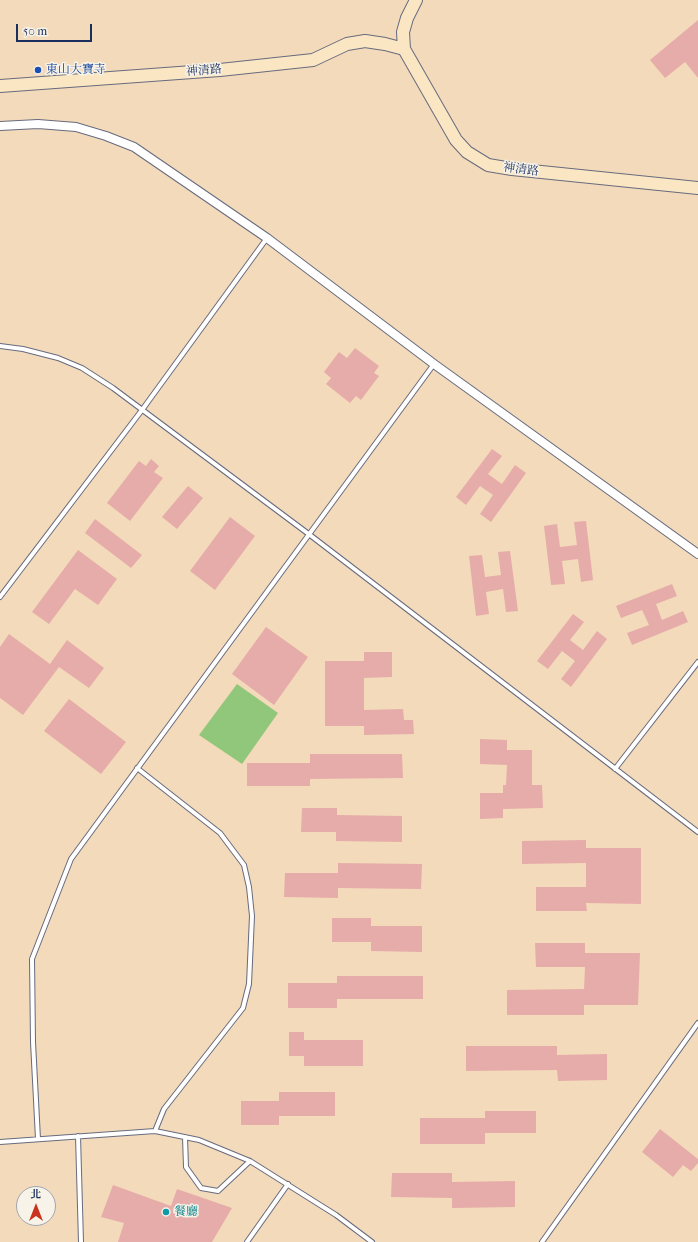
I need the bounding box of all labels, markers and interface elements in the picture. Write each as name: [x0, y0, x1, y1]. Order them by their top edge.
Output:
scale bar: [18, 16, 94, 42]
text: 50 m: [23, 24, 47, 38]
street label: 神清路: [185, 62, 223, 80]
place label: 東山大寶寺: [46, 63, 106, 77]
marker: 東山大寶寺: [33, 65, 43, 75]
street label: 神清路: [502, 161, 540, 179]
north arrow: [16, 1186, 56, 1226]
text: 北: [31, 1188, 42, 1201]
place label: 餐廳: [174, 1205, 198, 1219]
marker: 餐廳: [161, 1207, 171, 1217]

